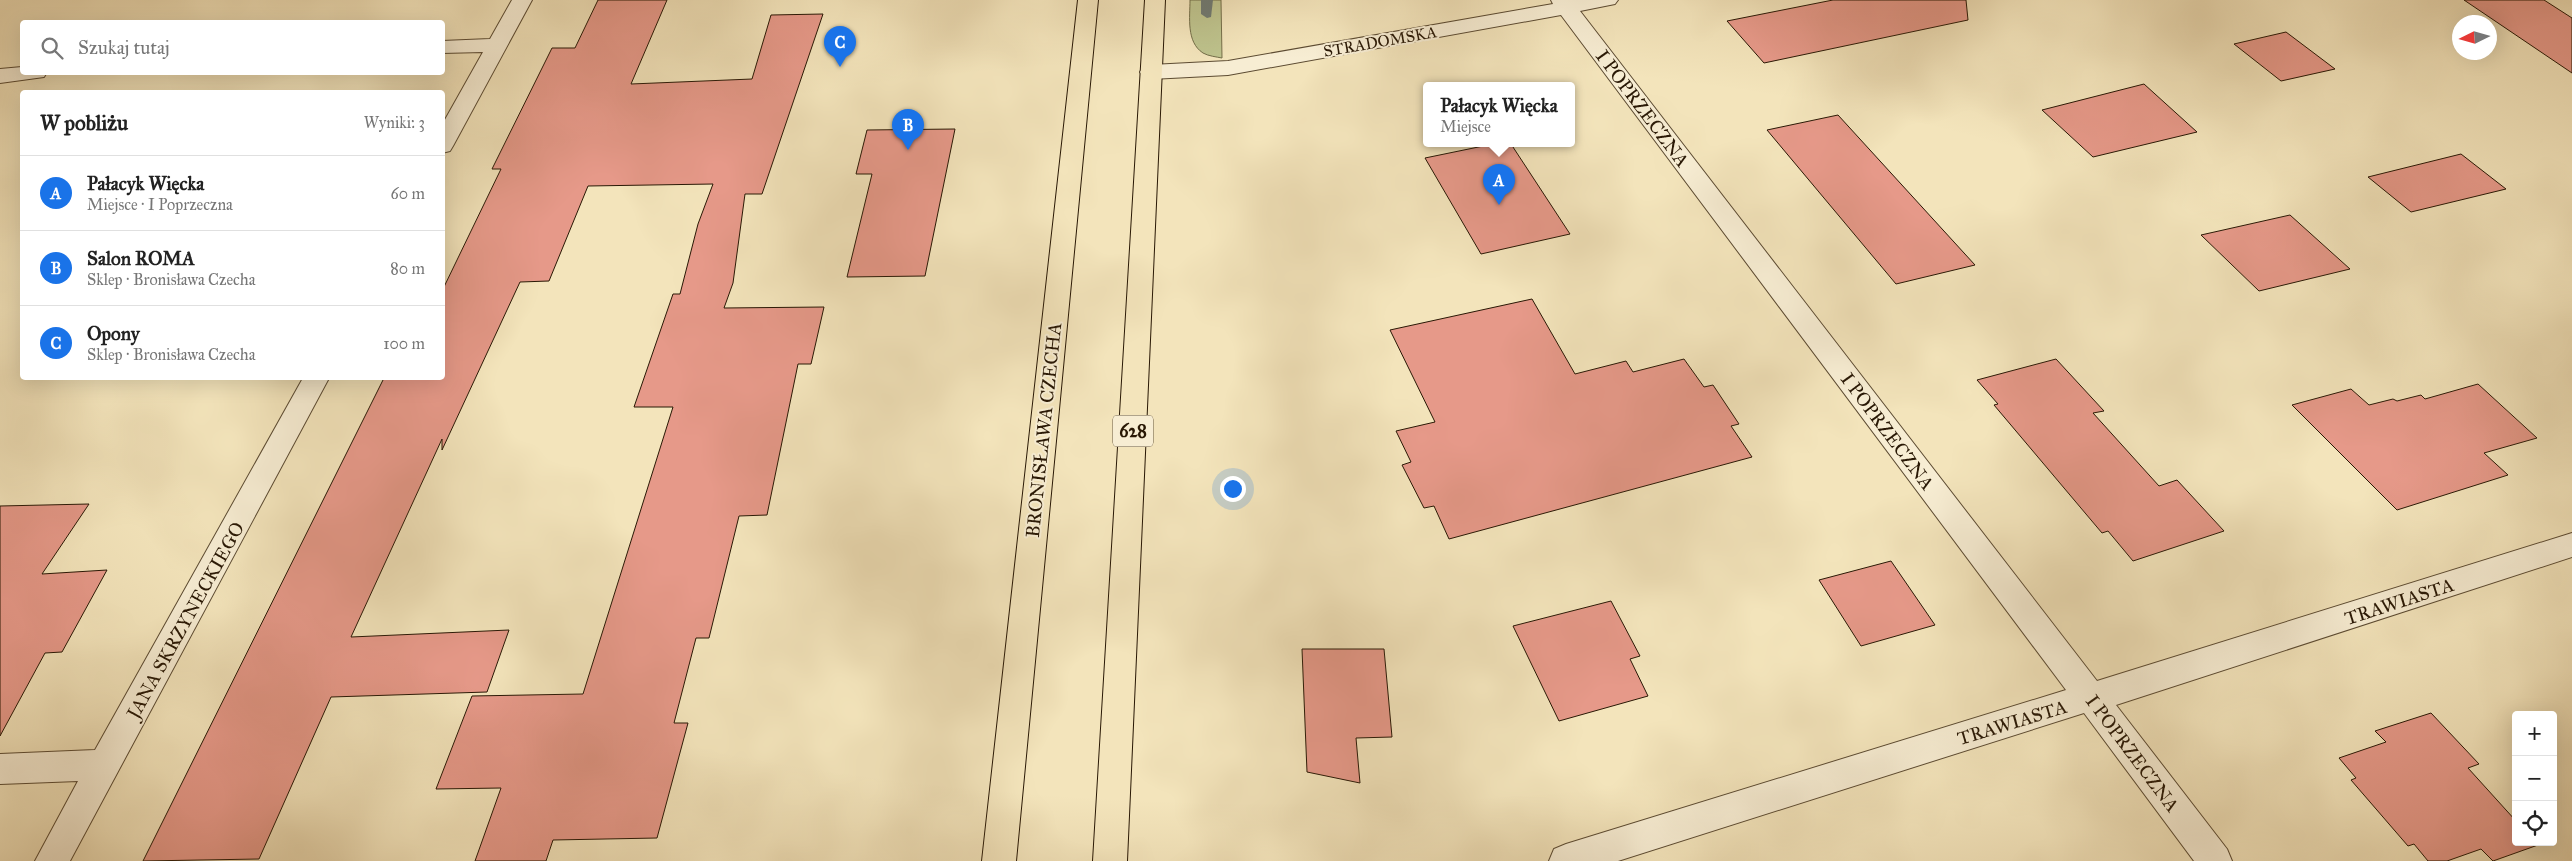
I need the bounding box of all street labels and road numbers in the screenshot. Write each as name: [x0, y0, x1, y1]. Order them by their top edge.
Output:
street label: STRADOMSKA: [1322, 22, 1438, 61]
street label: I POPRZECZNA: [1591, 45, 1694, 172]
street label: BRONISŁAWA CZECHA: [1021, 321, 1066, 539]
street label: I POPRZECZNA: [1836, 368, 1939, 495]
road number: 628: [1113, 416, 1153, 446]
street label: JANA SKRZYNECKIEGO: [121, 518, 250, 725]
street label: TRAWIASTA: [2342, 573, 2457, 630]
street label: I POPRZECZNA: [2081, 690, 2184, 817]
street label: TRAWIASTA: [1954, 695, 2070, 750]

